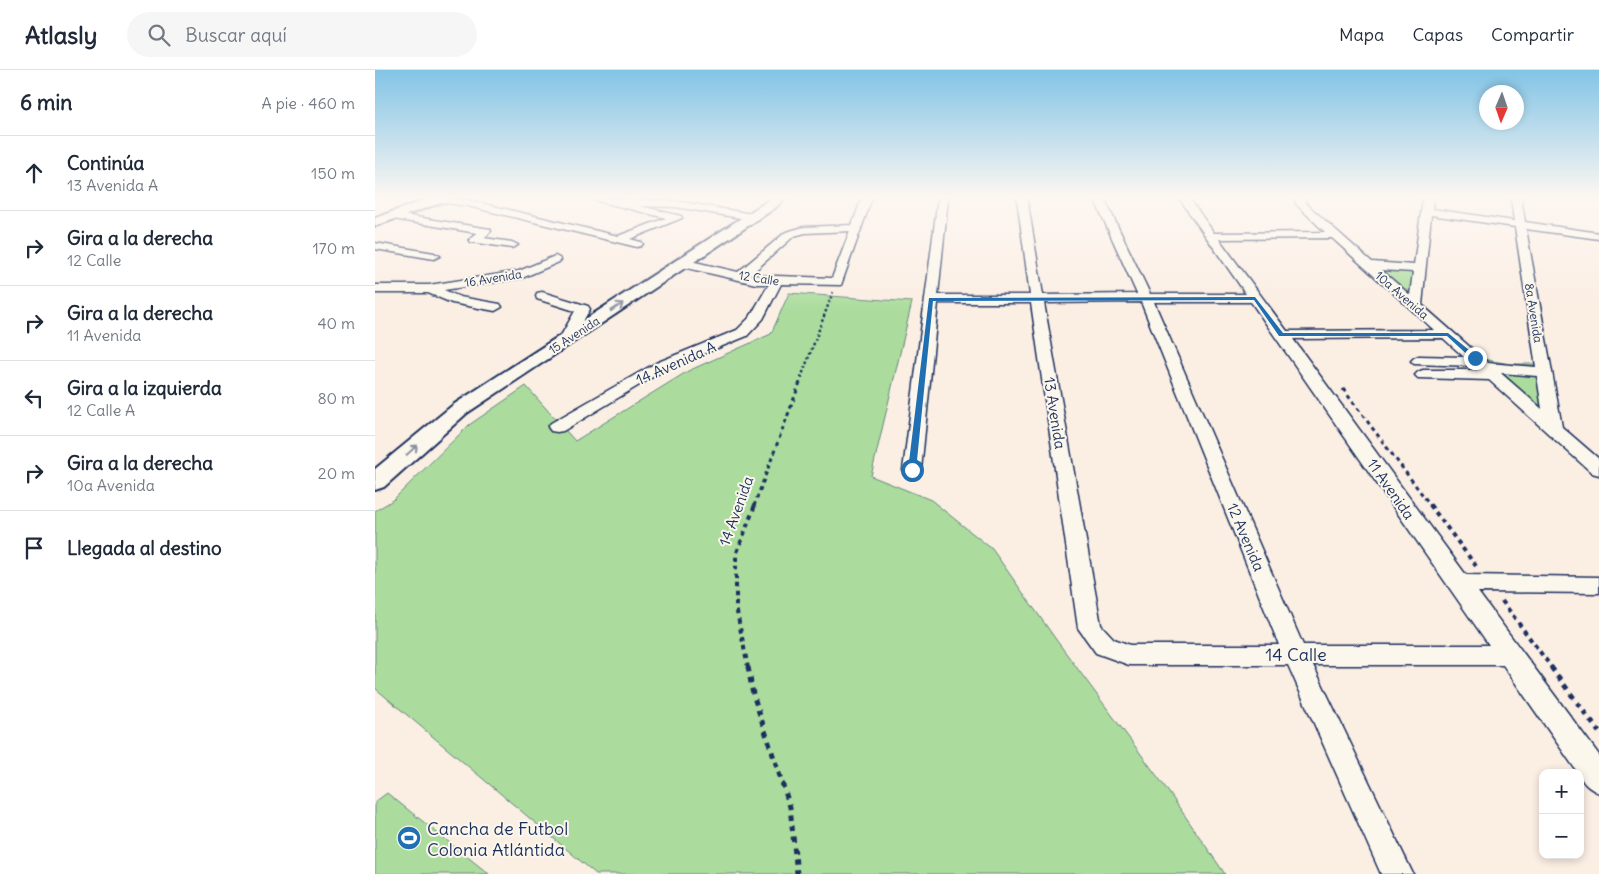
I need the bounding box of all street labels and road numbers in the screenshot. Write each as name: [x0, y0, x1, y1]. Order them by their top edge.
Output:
street label: 16 Avenida: [463, 266, 523, 290]
street label: 12 Calle: [738, 267, 780, 289]
street label: 10a Avenida: [1372, 268, 1432, 322]
street label: 8a Avenida: [1522, 282, 1546, 344]
street label: 15 Avenida: [546, 313, 603, 357]
street label: 14 Avenida A: [633, 337, 719, 389]
street label: 13 Avenida: [1040, 376, 1070, 451]
street label: 11 Avenida: [1363, 455, 1419, 523]
street label: 14 Avenida: [715, 473, 757, 548]
street label: 12 Avenida: [1223, 500, 1269, 574]
street label: 14 Calle: [1265, 643, 1327, 666]

